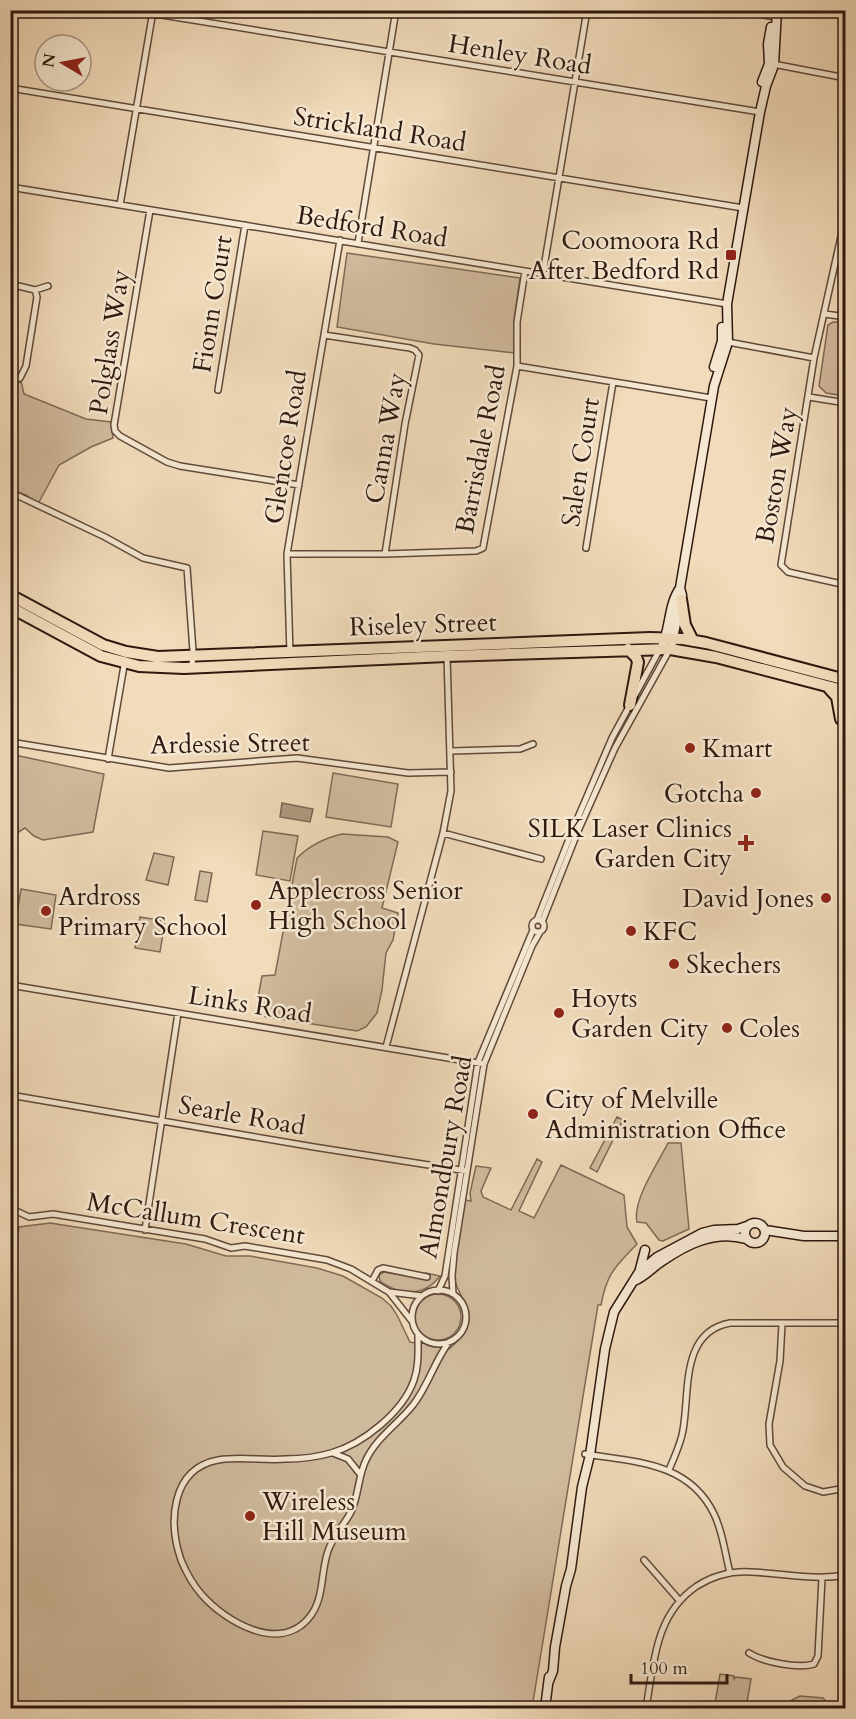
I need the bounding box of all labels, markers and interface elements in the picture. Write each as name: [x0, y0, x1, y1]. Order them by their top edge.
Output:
street label: Henley Road: [446, 26, 594, 83]
north arrow: [33, 33, 93, 93]
text: N: [37, 52, 61, 69]
street label: Strickland Road: [291, 99, 469, 160]
street label: Bedford Road: [294, 197, 450, 256]
place label: Coomoora Rd After Bedford Rd: [529, 223, 719, 288]
street label: Fionn Court: [184, 233, 241, 375]
marker: Coomoora Rd After Bedford Rd: [724, 248, 738, 262]
street label: Polglass Way: [81, 267, 138, 417]
street label: Barrisdale Road: [447, 361, 514, 537]
street label: Glencoe Road: [256, 367, 315, 527]
street label: Canna Way: [357, 370, 414, 506]
street label: Salen Court: [553, 395, 608, 529]
street label: Boston Way: [747, 404, 806, 546]
street label: Riseley Street: [349, 604, 497, 645]
street label: Ardessie Street: [150, 725, 310, 762]
place label: Kmart: [702, 731, 772, 766]
marker: Kmart: [683, 741, 697, 755]
place label: Gotcha: [664, 776, 744, 811]
marker: Gotcha: [749, 786, 763, 800]
place label: SILK Laser Clinics Garden City: [528, 811, 732, 876]
marker: SILK Laser Clinics Garden City: [737, 834, 755, 852]
place label: Applecross Senior High School: [268, 873, 463, 938]
place label: Ardross Primary School: [58, 879, 228, 944]
place label: David Jones: [682, 881, 814, 916]
marker: David Jones: [819, 891, 833, 905]
marker: Applecross Senior High School: [249, 898, 263, 912]
marker: Ardross Primary School: [39, 904, 53, 918]
place label: KFC: [643, 914, 697, 949]
marker: KFC: [624, 924, 638, 938]
place label: Skechers: [686, 947, 781, 982]
marker: Skechers: [667, 957, 681, 971]
street label: Links Road: [186, 977, 314, 1032]
place label: Hoyts Garden City: [571, 981, 709, 1046]
marker: Hoyts Garden City: [552, 1006, 566, 1020]
place label: Coles: [739, 1011, 800, 1046]
marker: Coles: [720, 1021, 734, 1035]
street label: Almondbury Road: [410, 1053, 481, 1261]
place label: City of Melville Administration Office: [545, 1082, 786, 1147]
street label: Searle Road: [176, 1087, 308, 1144]
marker: City of Melville Administration Office: [526, 1107, 540, 1121]
street label: McCallum Crescent: [84, 1184, 308, 1253]
place label: Wireless Hill Museum: [261, 1484, 407, 1549]
marker: Wireless Hill Museum: [243, 1509, 257, 1523]
scale bar: [631, 1647, 727, 1685]
text: 100 m: [640, 1656, 688, 1681]

